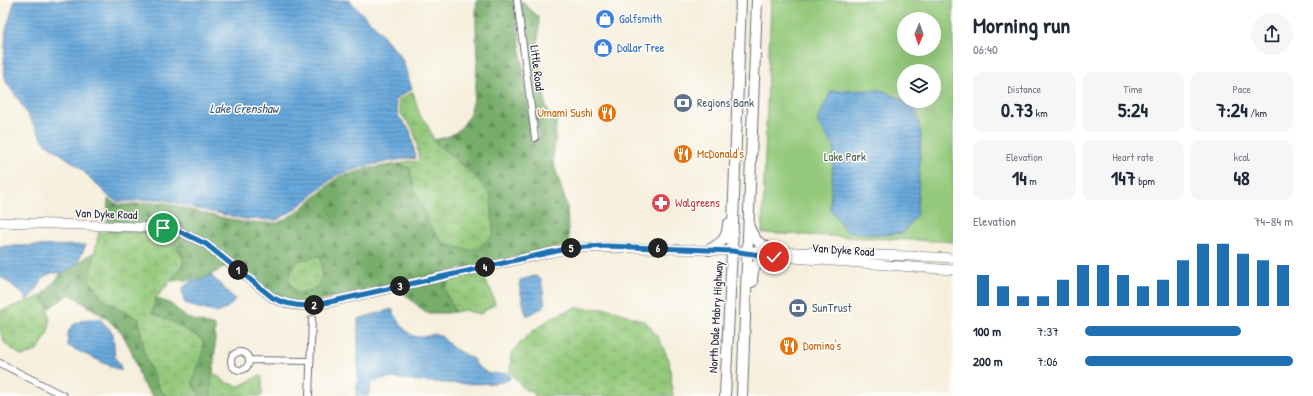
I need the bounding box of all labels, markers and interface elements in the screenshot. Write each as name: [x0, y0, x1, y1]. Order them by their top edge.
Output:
shop icon: Golfsmith: [594, 8, 616, 30]
place label: Golfsmith: [619, 10, 662, 27]
text: Morning run: [973, 10, 1070, 40]
north arrow: [897, 12, 941, 56]
map controls: [897, 12, 941, 108]
button: share: [1251, 13, 1293, 55]
shop icon: Dollar Tree: [592, 37, 614, 59]
place label: Dollar Tree: [617, 39, 665, 56]
text: 06:40: [973, 40, 998, 58]
street label: Little Road: [526, 44, 549, 92]
button: layers: [897, 64, 941, 108]
text: Distance: [1008, 82, 1041, 96]
text: Time: [1123, 82, 1143, 96]
text: Pace: [1233, 82, 1251, 96]
bank icon: Regions Bank: [672, 92, 694, 114]
place label: Regions Bank: [697, 94, 754, 111]
text: 0.73: [1001, 96, 1033, 123]
text: 5:24: [1118, 96, 1148, 123]
text: 7:24: [1216, 96, 1248, 123]
water label: Lake Crenshaw: [210, 99, 280, 117]
restaurant icon: Umami Sushi: [596, 102, 618, 124]
place label: Umami Sushi: [537, 104, 593, 121]
text: km: [1033, 106, 1048, 120]
text: /km: [1248, 106, 1267, 120]
restaurant icon: McDonald's: [672, 143, 694, 165]
place label: McDonald's: [697, 145, 744, 162]
park label: Lake Park: [824, 148, 866, 165]
text: Elevation: [1006, 150, 1043, 164]
text: Heart rate: [1112, 150, 1154, 164]
text: kcal: [1234, 150, 1250, 164]
text: 14: [1012, 164, 1027, 191]
text: 147: [1111, 164, 1136, 191]
text: 48: [1234, 164, 1250, 191]
text: m: [1027, 174, 1037, 188]
text: bpm: [1136, 174, 1155, 188]
pharmacy icon: Walgreens: [650, 192, 672, 214]
place label: Walgreens: [675, 194, 720, 211]
street label: Van Dyke Road: [74, 204, 138, 223]
pin: [146, 211, 180, 245]
text: Elevation: [973, 212, 1016, 230]
text: 74–84 m: [1254, 212, 1293, 230]
icon: arrive: [152, 217, 174, 239]
pin: 5: [561, 238, 581, 258]
pin: 6: [648, 238, 668, 258]
street label: Van Dyke Road: [811, 239, 875, 260]
pin: [757, 240, 791, 274]
text: 5: [569, 241, 573, 255]
text: 6: [656, 241, 660, 255]
icon: check: [763, 246, 785, 268]
pin: 4: [475, 257, 495, 277]
pin: 1: [228, 260, 248, 280]
text: 4: [483, 260, 487, 274]
street label: North Dale Mabry Highway: [704, 261, 727, 373]
text: 1: [236, 263, 240, 277]
pin: 3: [390, 276, 410, 296]
text: 3: [398, 279, 402, 293]
pin: 2: [304, 295, 324, 315]
bank icon: SunTrust: [787, 297, 809, 319]
text: 2: [311, 298, 317, 312]
place label: SunTrust: [812, 299, 852, 316]
text: 100 m: [973, 322, 1001, 340]
text: 7:37: [1037, 322, 1059, 340]
restaurant icon: Domino's: [778, 335, 800, 357]
place label: Domino's: [803, 337, 842, 354]
text: 200 m: [973, 352, 1003, 370]
text: 7:06: [1037, 352, 1057, 370]

